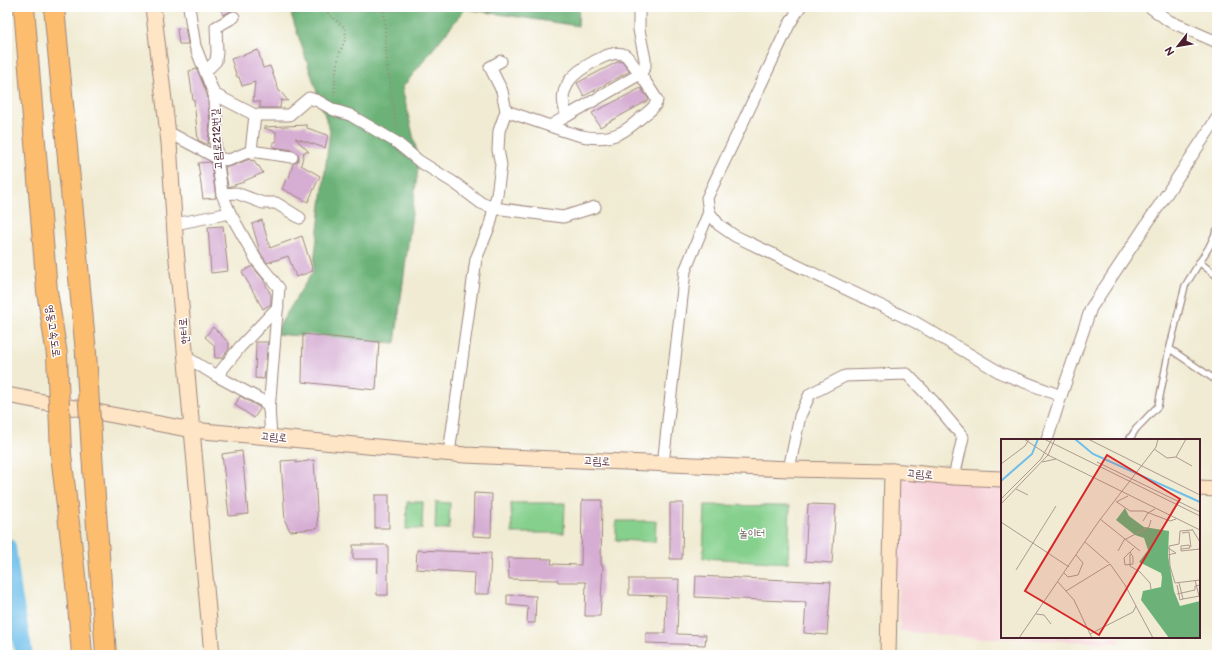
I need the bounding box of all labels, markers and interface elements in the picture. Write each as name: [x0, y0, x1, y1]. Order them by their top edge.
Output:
north arrow: [1158, 26, 1198, 66]
text: N: [1162, 44, 1178, 58]
street label: 고림로212번길: [209, 108, 225, 170]
street label: 영동고속도로: [43, 304, 63, 358]
street label: 한터로: [176, 317, 192, 345]
street label: 고림로: [260, 429, 288, 445]
inset map: [1001, 439, 1200, 638]
street label: 고림로: [583, 454, 611, 468]
street label: 고림로: [906, 466, 934, 482]
park label: 놀이터: [739, 527, 765, 540]

